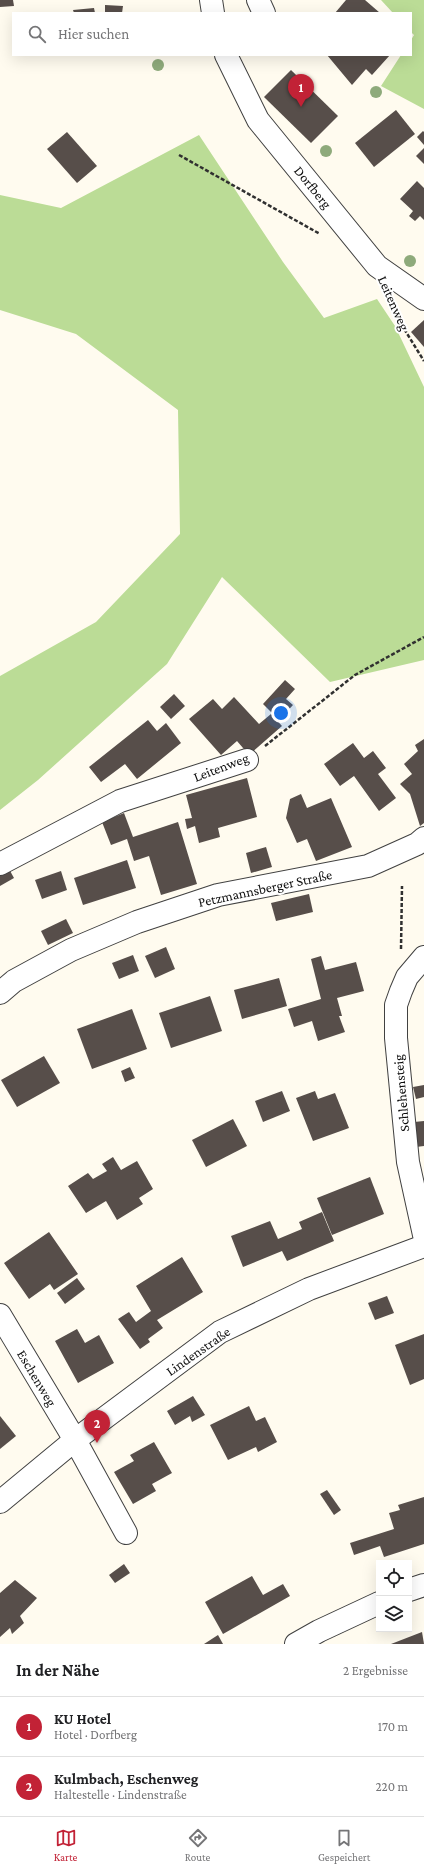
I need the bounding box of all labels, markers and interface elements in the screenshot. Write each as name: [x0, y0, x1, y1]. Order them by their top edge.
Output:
search box: [12, 12, 412, 56]
icon: search: [26, 23, 48, 45]
text: Hier suchen: [58, 26, 129, 42]
pin: 1: [288, 74, 314, 107]
street label: Dorfberg: [291, 162, 335, 212]
street label: Leitenweg: [375, 273, 413, 333]
your location: [271, 703, 291, 723]
street label: Leitenweg: [191, 749, 251, 785]
street label: Petzmannsberger Straße: [197, 866, 333, 910]
street label: Schlehensteig: [390, 1053, 412, 1132]
street label: Lindenstraße: [163, 1323, 233, 1379]
street label: Eschenweg: [14, 1347, 60, 1409]
pin: 2: [84, 1410, 110, 1443]
map controls: [376, 1560, 412, 1632]
button: locate: [376, 1560, 412, 1596]
button: layers: [376, 1596, 412, 1632]
text: In der Nähe: [16, 1661, 99, 1680]
text: 2 Ergebnisse: [343, 1663, 408, 1678]
text: KU Hotel: [54, 1711, 111, 1727]
text: 1: [27, 1719, 31, 1734]
text: 170 m: [378, 1719, 408, 1734]
text: Hotel · Dorfberg: [54, 1727, 137, 1742]
text: Kulmbach, Eschenweg: [54, 1771, 198, 1787]
text: 2: [26, 1779, 32, 1794]
text: 220 m: [375, 1779, 408, 1794]
text: Haltestelle · Lindenstraße: [54, 1787, 187, 1802]
tab: Karte: [54, 1827, 77, 1863]
tab: Route: [185, 1827, 210, 1863]
tab: Gespeichert: [318, 1827, 370, 1863]

